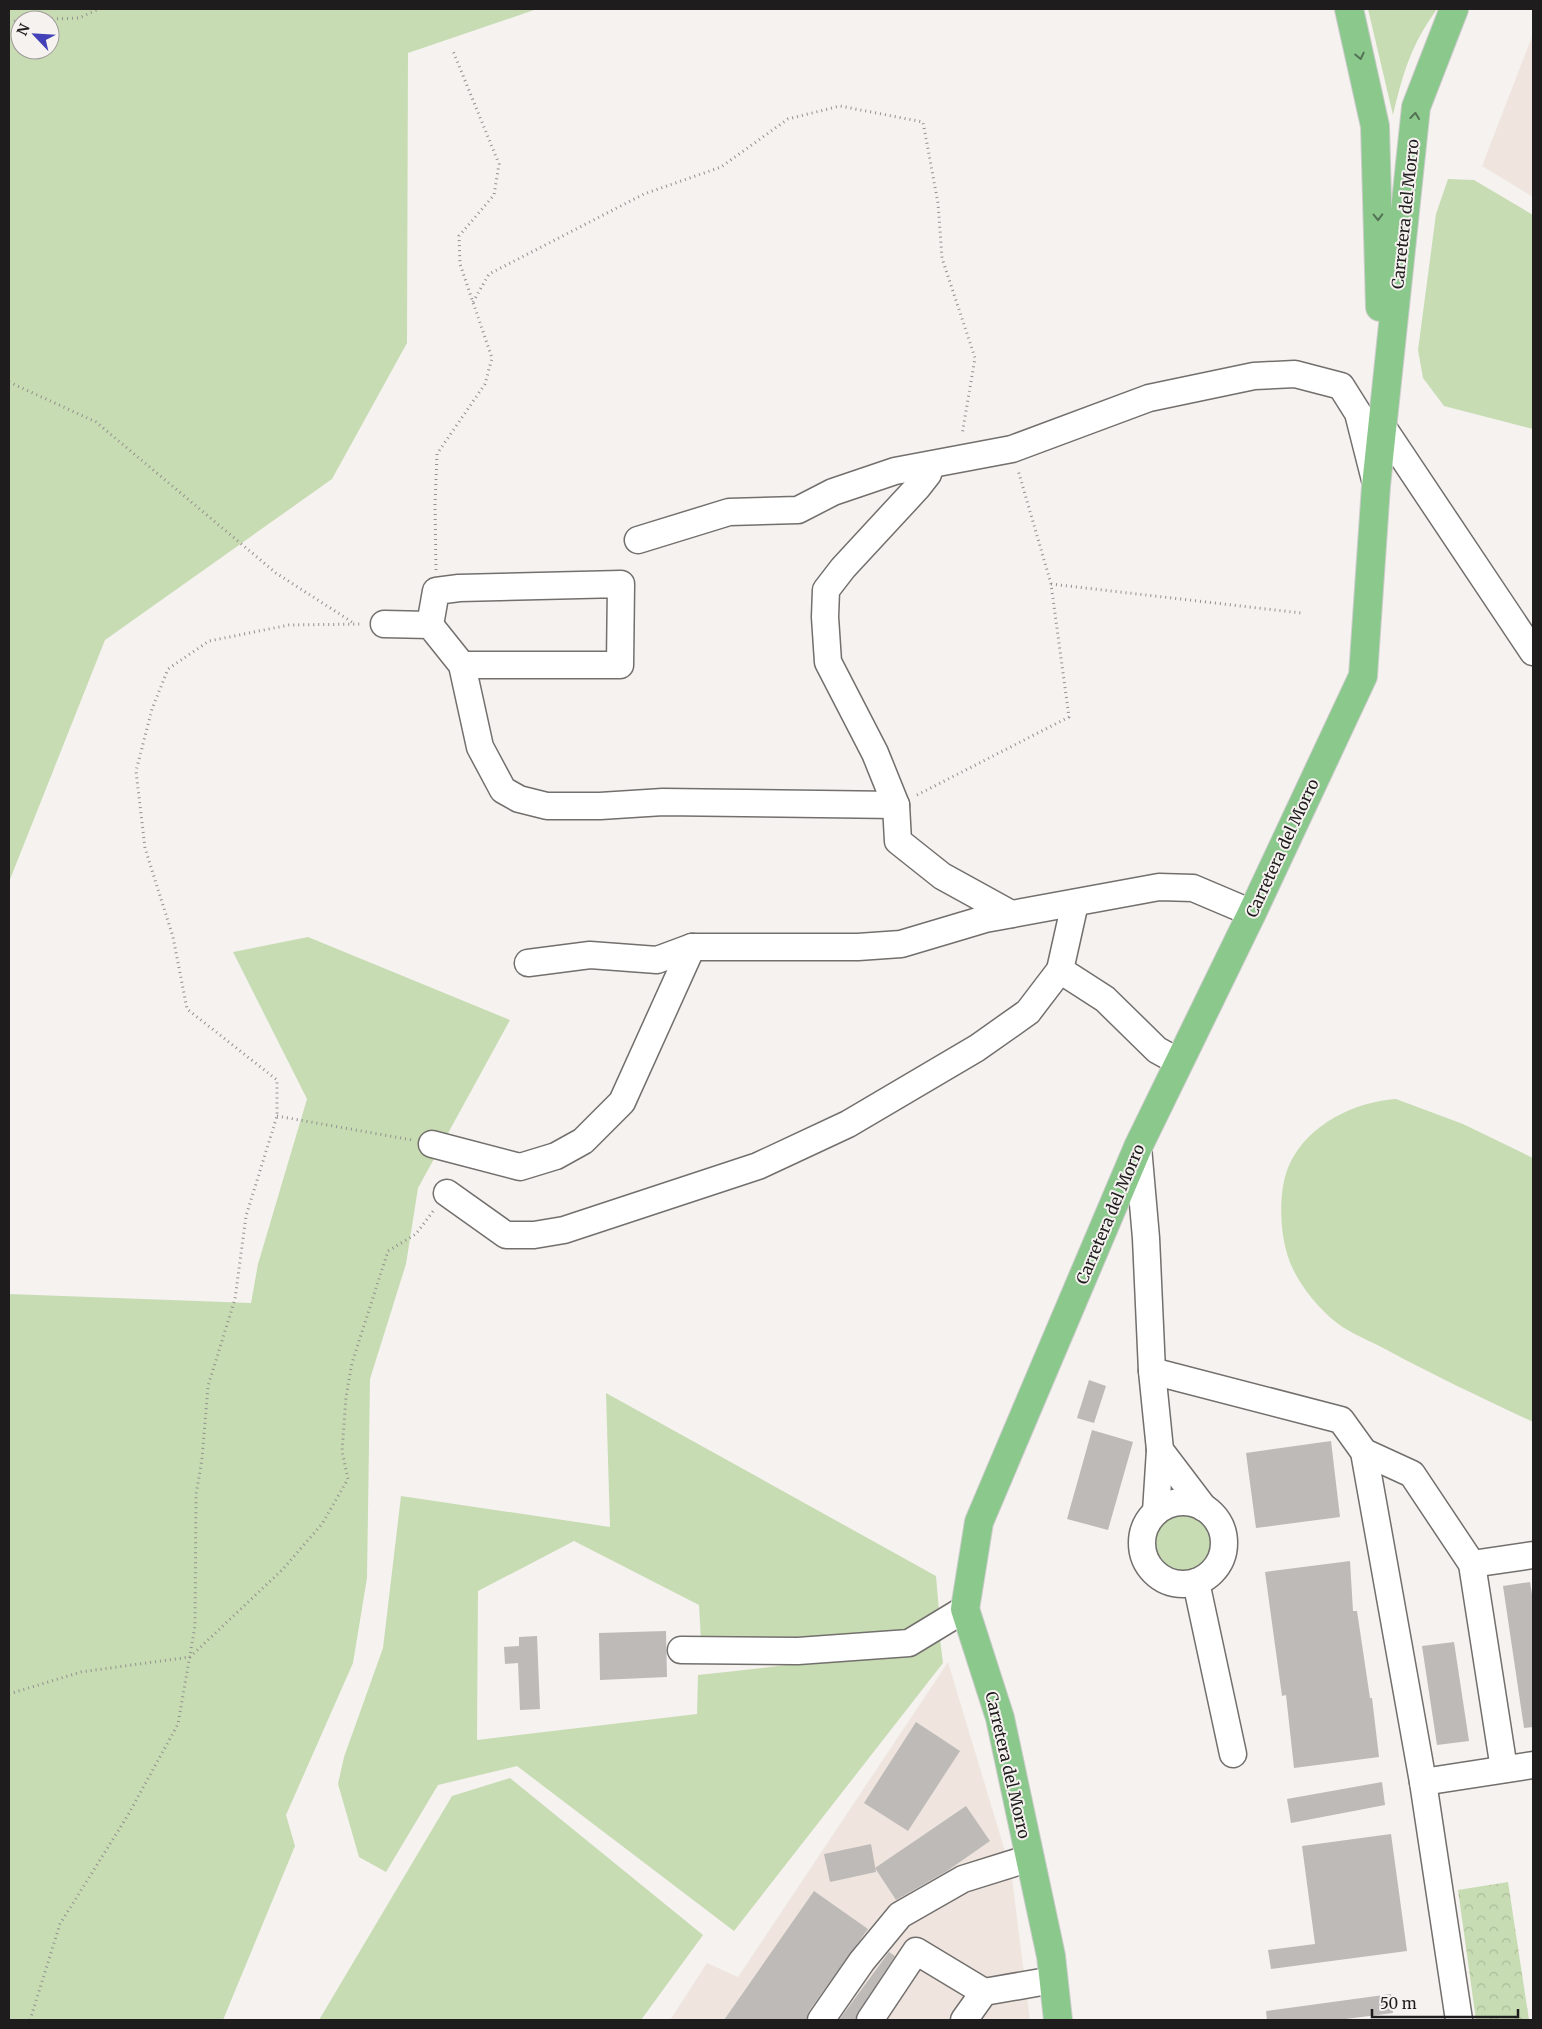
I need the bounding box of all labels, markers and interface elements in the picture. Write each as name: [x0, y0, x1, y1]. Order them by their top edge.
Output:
north arrow: [10, 10, 60, 60]
text: N: [13, 21, 34, 38]
one-way arrow: [1354, 52, 1365, 61]
one-way arrow: [1409, 112, 1420, 120]
street label: Carretera del Morro: [1387, 138, 1423, 290]
one-way arrow: [1373, 213, 1384, 221]
street label: Carretera del Morro: [1241, 776, 1323, 920]
street label: Carretera del Morro: [1071, 1141, 1149, 1287]
street label: Carretera del Morro: [981, 1689, 1035, 1841]
scale bar: [1372, 1986, 1518, 2018]
text: 50 m: [1380, 1994, 1417, 2013]

